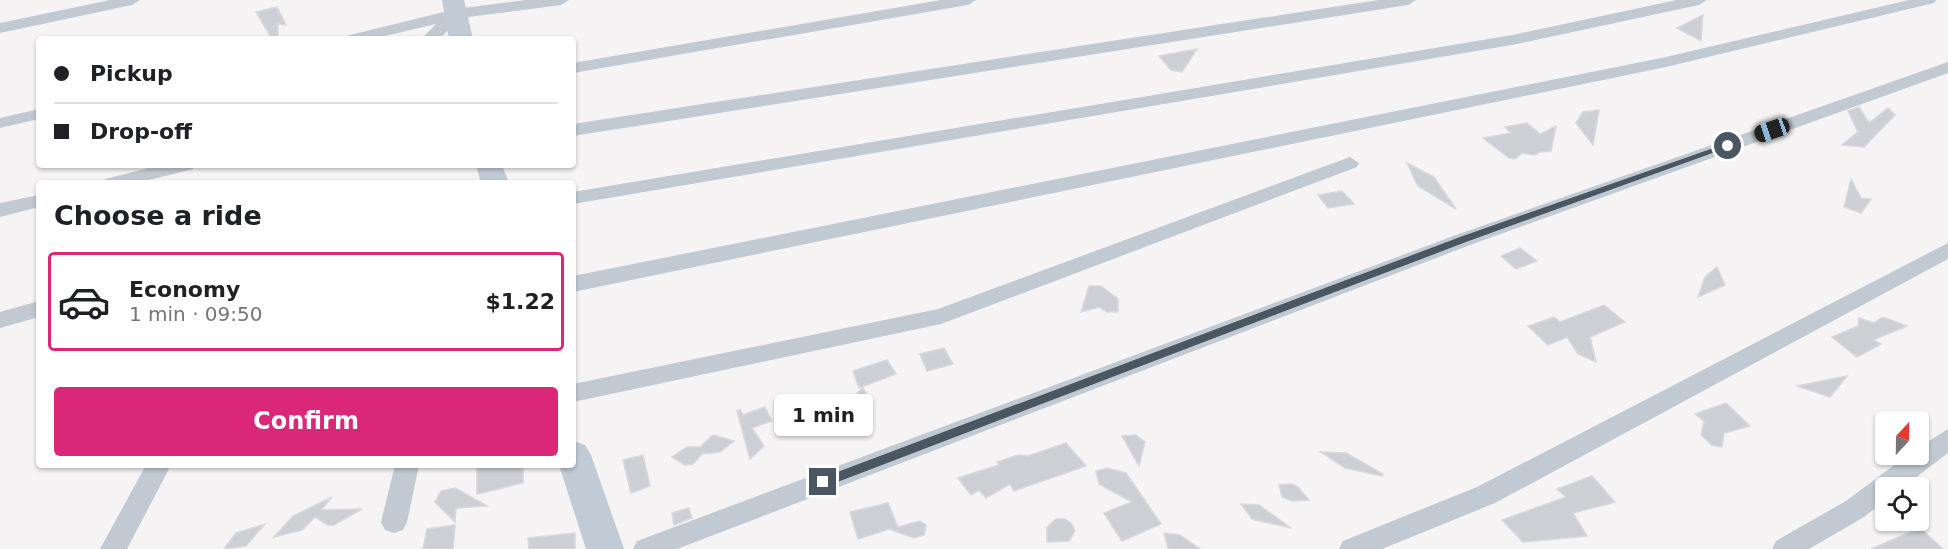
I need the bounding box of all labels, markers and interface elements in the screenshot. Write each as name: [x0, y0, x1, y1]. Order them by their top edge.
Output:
text: Pickup: [90, 61, 173, 86]
car: [1752, 116, 1792, 144]
text: Drop-off: [90, 119, 192, 144]
route start: [1714, 132, 1741, 159]
text: Choose a ride: [54, 200, 262, 231]
icon: car: [57, 275, 111, 329]
text: Economy: [129, 277, 240, 302]
text: $1.22: [485, 289, 555, 314]
text: 1 min · 09:50: [129, 302, 263, 326]
button: Confirm: [54, 387, 558, 456]
callout: 1 min: [774, 395, 872, 437]
text: 1 min: [792, 403, 855, 427]
north arrow: [1875, 411, 1929, 465]
map controls: [1875, 411, 1929, 531]
route end: [809, 468, 836, 495]
button: locate: [1875, 477, 1929, 531]

